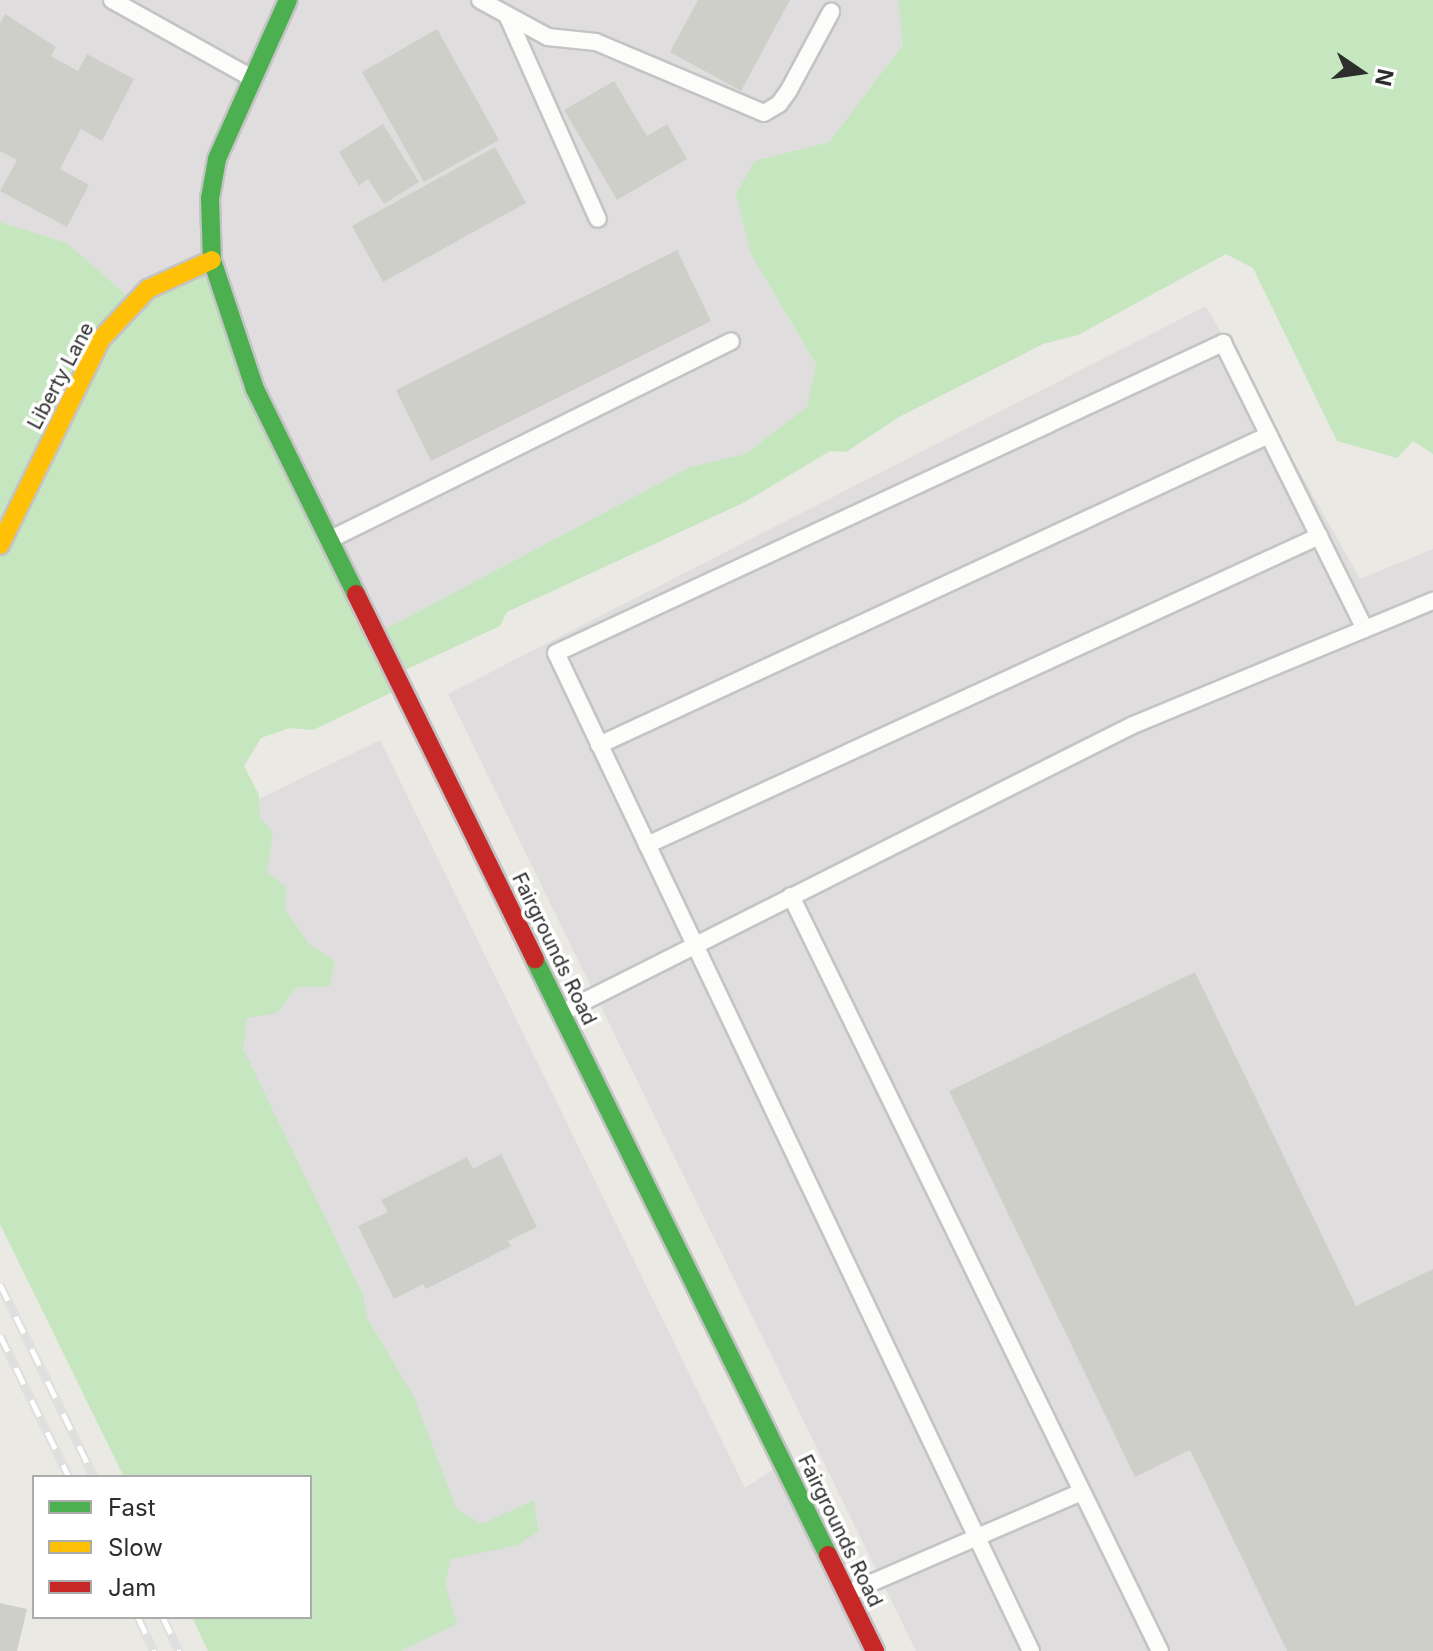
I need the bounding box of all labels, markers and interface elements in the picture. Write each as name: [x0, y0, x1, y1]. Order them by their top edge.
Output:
north arrow: [1321, 32, 1401, 112]
text: N: [1370, 66, 1399, 88]
street label: Liberty Lane: [23, 318, 99, 434]
street label: Fairgrounds Road: [507, 869, 601, 1029]
street label: Fairgrounds Road: [793, 1451, 887, 1611]
legend: [32, 1475, 312, 1619]
text: Fast: [108, 1493, 156, 1522]
text: Slow: [108, 1533, 163, 1562]
text: Jam: [108, 1573, 156, 1602]

